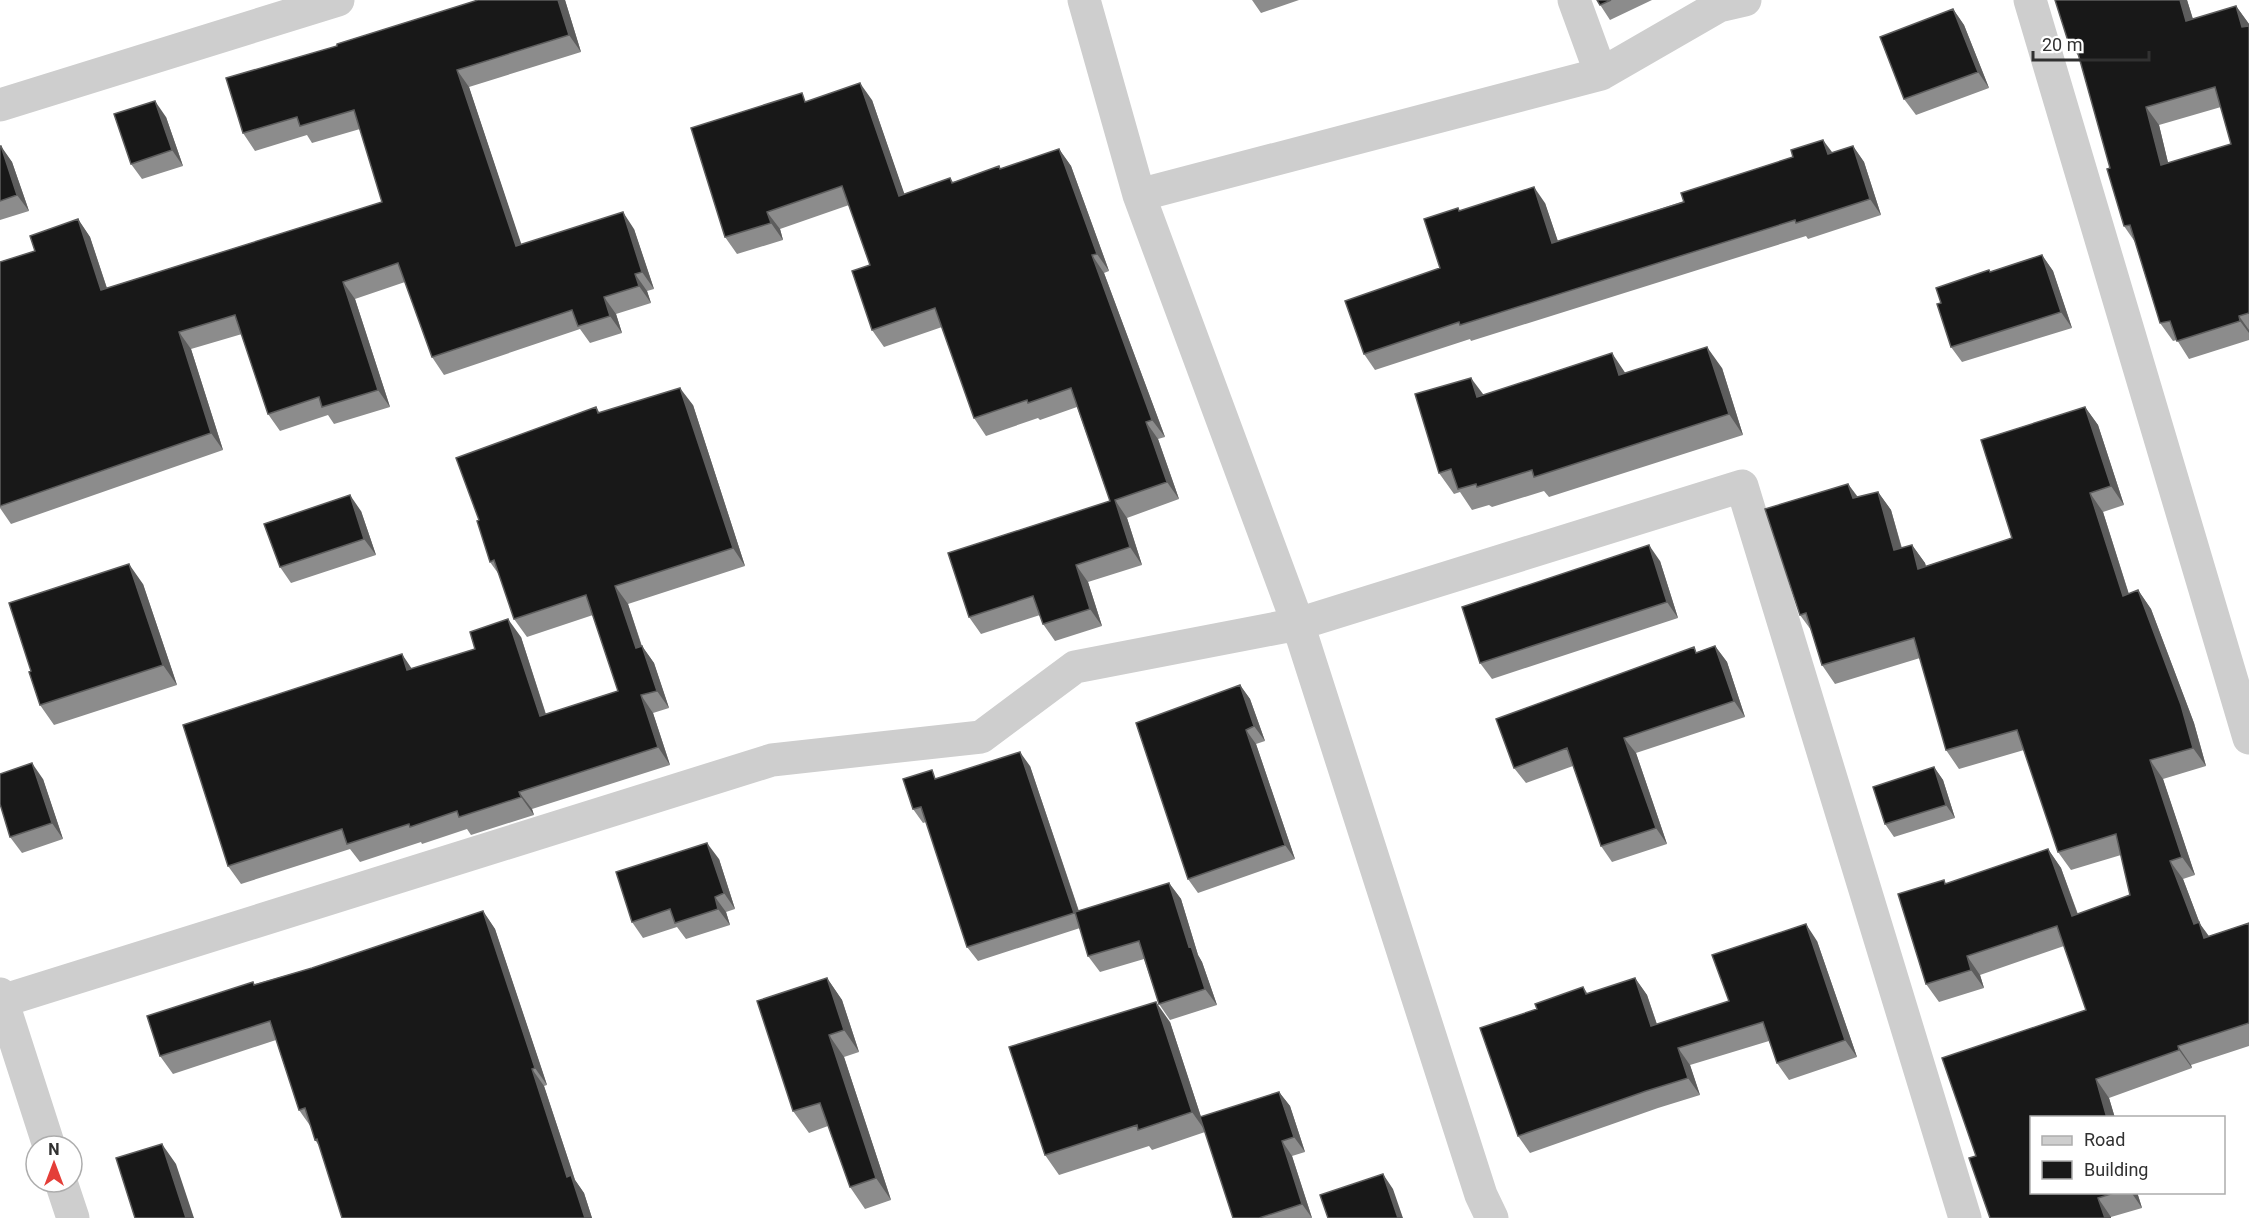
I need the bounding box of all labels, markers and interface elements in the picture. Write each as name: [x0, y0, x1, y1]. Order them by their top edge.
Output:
scale bar: [2033, 24, 2148, 62]
text: 20 m: [2042, 34, 2082, 55]
legend: [2030, 1116, 2225, 1194]
text: Road: [2084, 1129, 2125, 1150]
north arrow: [24, 1134, 84, 1194]
text: N: [48, 1140, 60, 1159]
text: Building: [2084, 1159, 2148, 1180]

